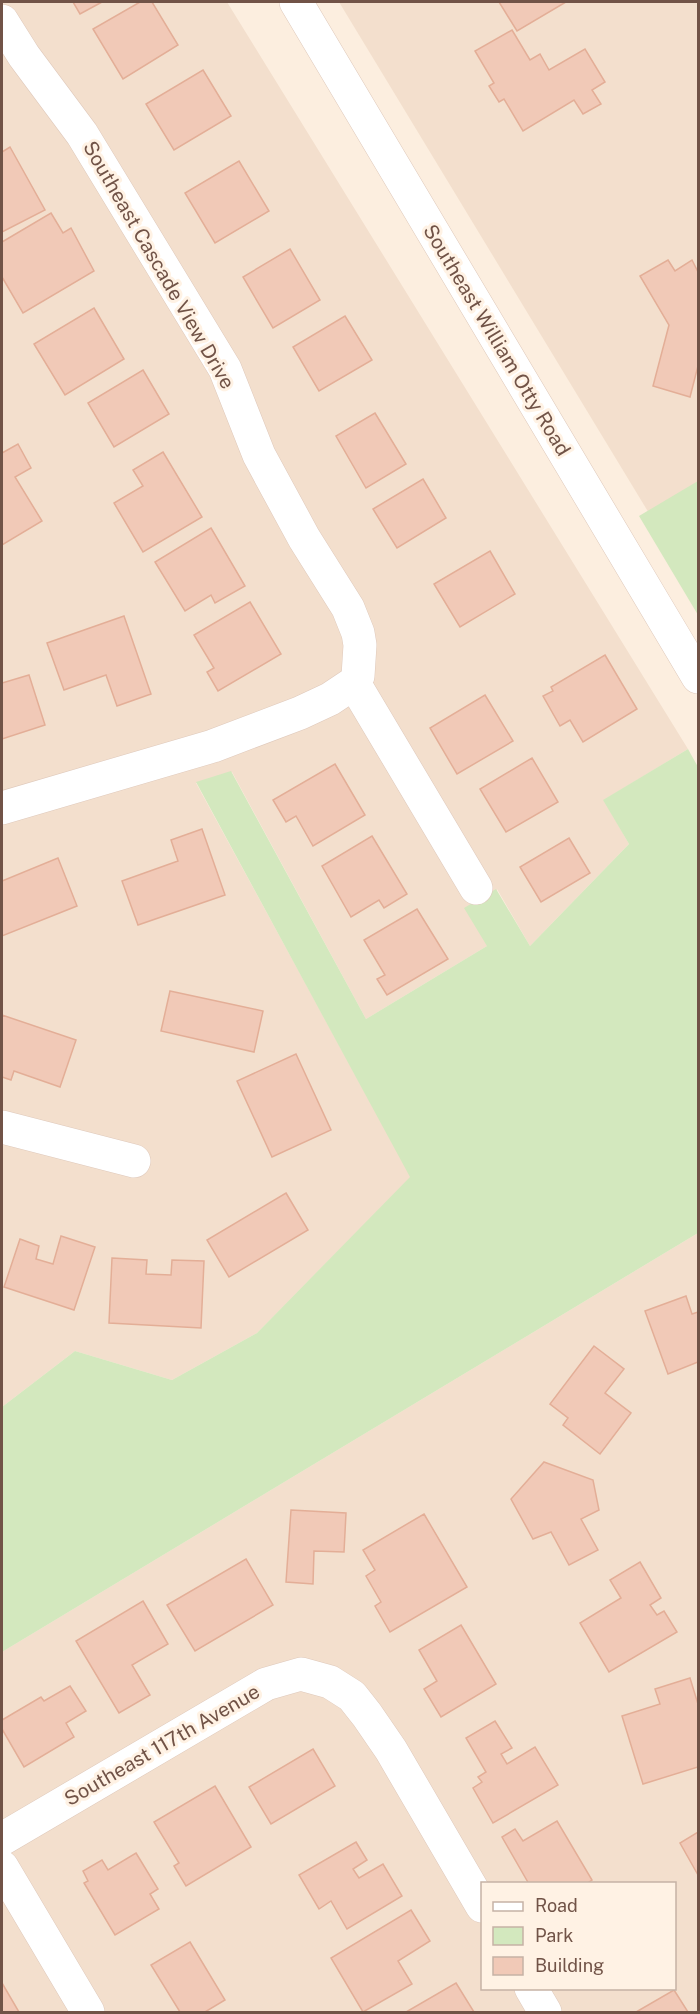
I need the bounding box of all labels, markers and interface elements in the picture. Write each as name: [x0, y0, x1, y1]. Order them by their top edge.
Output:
street label: Southeast Cascade View Drive: [78, 137, 240, 393]
street label: Southeast William Otty Road: [418, 220, 576, 460]
street label: Southeast 117th Avenue: [60, 1679, 264, 1811]
legend: [481, 1882, 676, 1990]
text: Road: [535, 1895, 578, 1916]
text: Park: [535, 1925, 573, 1946]
text: Building: [535, 1955, 604, 1976]

